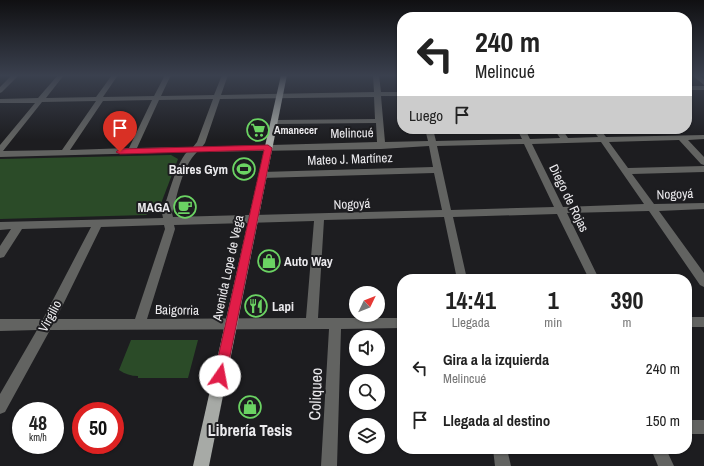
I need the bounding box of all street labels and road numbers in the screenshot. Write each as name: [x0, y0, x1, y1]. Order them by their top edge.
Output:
street label: Melincué: [330, 124, 374, 142]
street label: Mateo J. Martínez: [307, 149, 393, 169]
street label: Diego de Rojas: [545, 161, 593, 235]
street label: Nogoyá: [656, 185, 694, 203]
street label: Nogoyá: [333, 195, 371, 213]
street label: Avenida Lope de Vega: [208, 213, 248, 323]
street label: Virgilio: [35, 297, 65, 335]
street label: Baigorria: [155, 301, 199, 319]
street label: Coliqueo: [303, 367, 327, 421]

